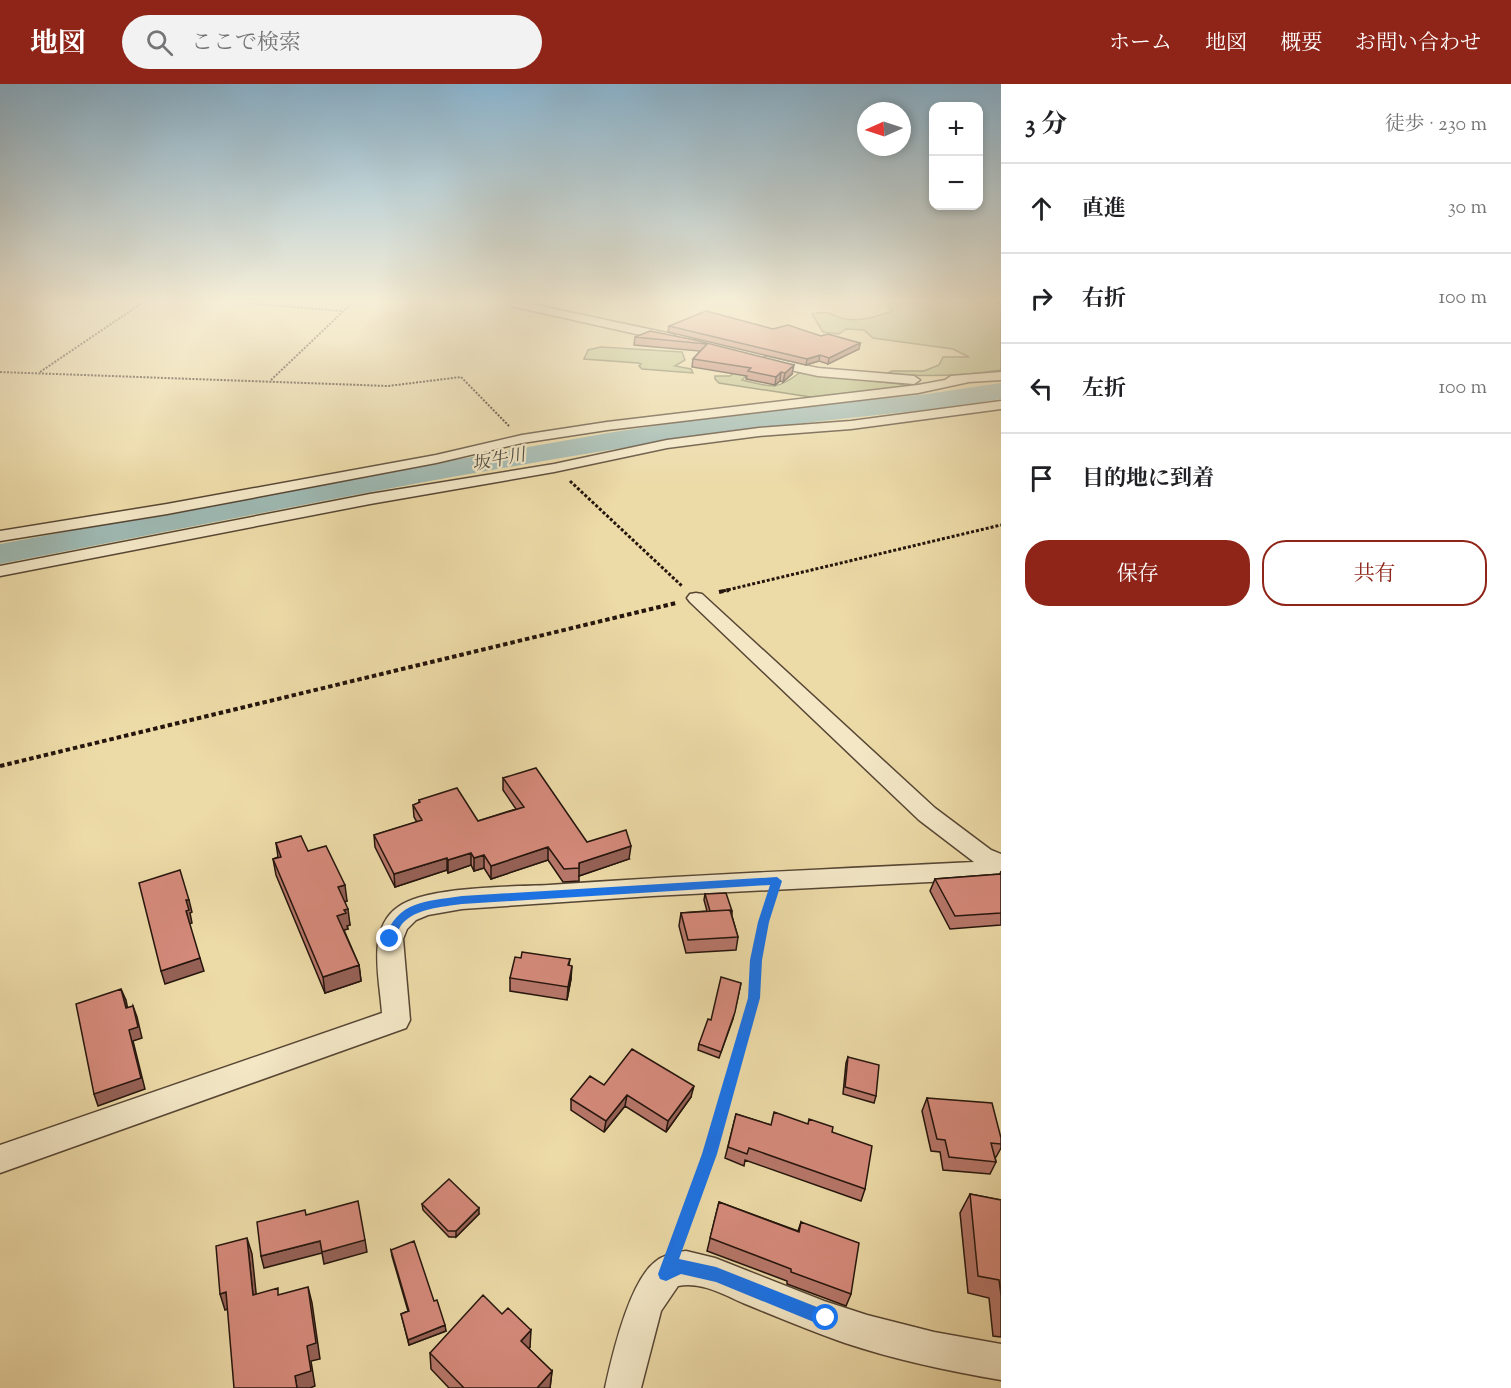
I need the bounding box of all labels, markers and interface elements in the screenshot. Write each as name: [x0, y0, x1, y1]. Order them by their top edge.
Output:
search box: [122, 15, 542, 69]
text: 地図: [30, 25, 86, 65]
icon: search: [143, 26, 176, 59]
text: ここで検索: [191, 28, 301, 60]
text: ホーム: [1109, 29, 1172, 59]
text: 地図: [1205, 29, 1247, 59]
text: 概要: [1280, 29, 1322, 59]
text: お問い合わせ: [1355, 29, 1481, 59]
north arrow: [857, 102, 911, 156]
map controls: [929, 102, 983, 210]
button: +: [929, 102, 983, 156]
text: 3 分: [1025, 107, 1067, 144]
text: 徒歩 · 230 m: [1385, 111, 1487, 140]
button: −: [929, 156, 983, 210]
icon: ahead: [1025, 192, 1058, 225]
text: 直進: [1082, 194, 1126, 226]
text: 30 m: [1448, 194, 1487, 223]
icon: right: [1025, 282, 1058, 315]
text: 右折: [1082, 284, 1126, 316]
text: 100 m: [1438, 284, 1487, 313]
icon: left: [1025, 372, 1058, 405]
text: 左折: [1082, 374, 1126, 406]
text: 100 m: [1438, 374, 1487, 403]
water label: 坂牛川: [470, 443, 530, 479]
icon: arrive: [1025, 462, 1058, 495]
text: 目的地に到着: [1082, 464, 1214, 496]
button: 保存: [1025, 540, 1250, 606]
button: 共有: [1262, 540, 1487, 606]
route end: [376, 925, 402, 951]
route start: [812, 1304, 838, 1330]

